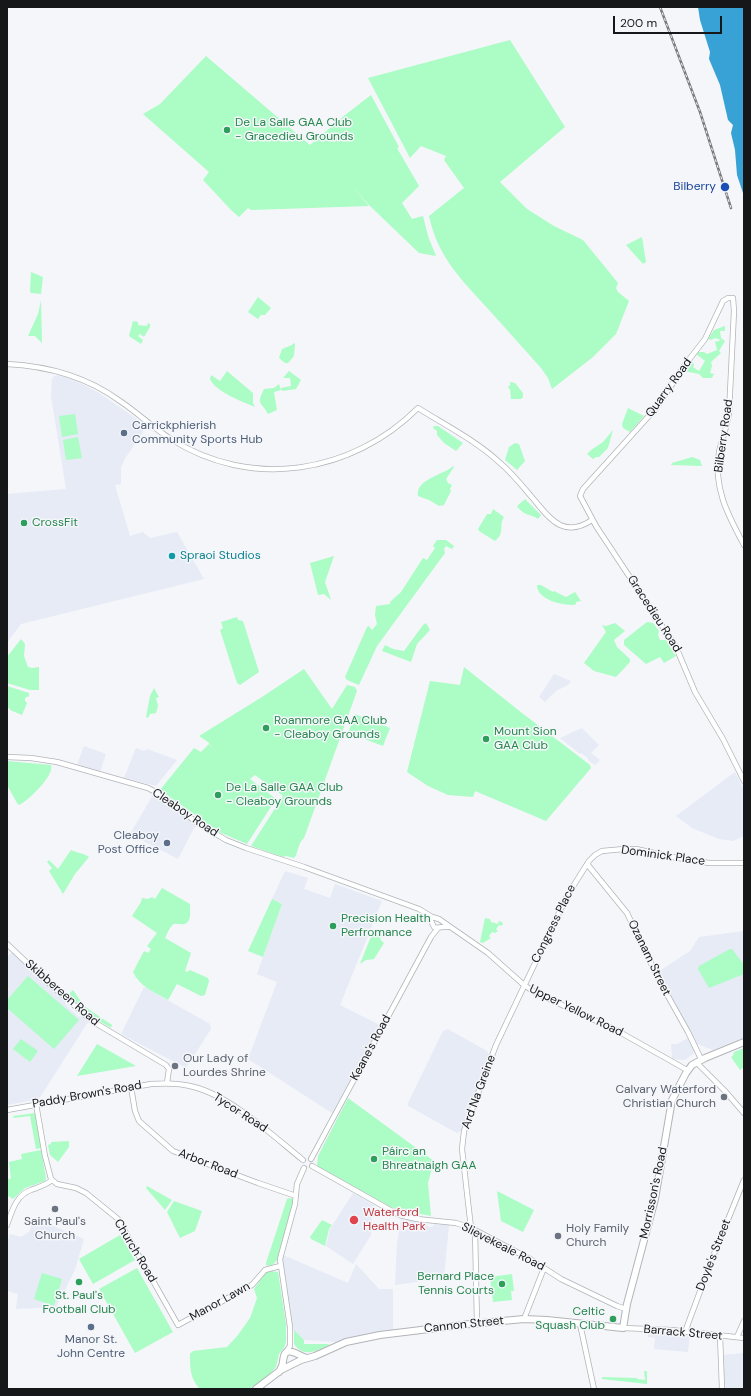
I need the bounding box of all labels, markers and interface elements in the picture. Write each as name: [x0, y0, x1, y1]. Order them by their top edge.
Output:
scale bar: [615, 8, 724, 34]
text: 200 m: [620, 15, 657, 31]
place label: De La Salle GAA Club - Gracedieu Grounds: [235, 116, 353, 144]
marker: De La Salle GAA Club - Gracedieu Grounds: [222, 125, 232, 135]
place label: Bilberry: [673, 180, 716, 194]
marker: Bilberry: [719, 181, 731, 193]
street label: Quarry Road: [643, 356, 695, 420]
street label: Bilberry Road: [712, 398, 736, 474]
place label: Carrickphierish Community Sports Hub: [132, 419, 263, 447]
marker: Carrickphierish Community Sports Hub: [119, 428, 129, 438]
place label: CrossFit: [32, 516, 78, 530]
marker: CrossFit: [19, 518, 29, 528]
place label: Spraoi Studios: [180, 549, 261, 563]
marker: Spraoi Studios: [167, 551, 177, 561]
street label: Gracedieu Road: [624, 573, 684, 655]
place label: Roanmore GAA Club - Cleaboy Grounds: [274, 714, 387, 742]
marker: Roanmore GAA Club - Cleaboy Grounds: [261, 723, 271, 733]
place label: Mount Sion GAA Club: [494, 725, 557, 753]
marker: Mount Sion GAA Club: [481, 734, 491, 744]
place label: De La Salle GAA Club - Cleaboy Grounds: [226, 781, 343, 809]
street label: Cleaboy Road: [149, 786, 221, 840]
marker: De La Salle GAA Club - Cleaboy Grounds: [213, 790, 223, 800]
place label: Cleaboy Post Office: [98, 829, 159, 857]
marker: Cleaboy Post Office: [162, 838, 172, 848]
street label: Dominick Place: [620, 843, 706, 869]
street label: Congress Place: [529, 882, 579, 966]
place label: Precision Health Perfromance: [341, 912, 431, 940]
street label: Ozanam Street: [624, 918, 674, 998]
marker: Precision Health Perfromance: [328, 921, 338, 931]
street label: Skibbereen Road: [22, 957, 102, 1029]
street label: Upper Yellow Road: [527, 982, 625, 1040]
street label: Keane's Road: [348, 1013, 394, 1083]
place label: Our Lady of Lourdes Shrine: [183, 1052, 266, 1080]
street label: Ard Na Greine: [459, 1053, 499, 1131]
marker: Our Lady of Lourdes Shrine: [170, 1061, 180, 1071]
street label: Paddy Brown's Road: [31, 1078, 143, 1112]
place label: Calvary Waterford Christian Church: [615, 1083, 716, 1111]
street label: Tycor Road: [210, 1090, 270, 1136]
marker: Calvary Waterford Christian Church: [719, 1092, 729, 1102]
place label: Páirc an Bhreatnaigh GAA: [382, 1145, 476, 1173]
street label: Arbor Road: [176, 1146, 240, 1182]
street label: Morrisson's Road: [637, 1146, 671, 1240]
marker: Páirc an Bhreatnaigh GAA: [369, 1154, 379, 1164]
marker: Saint Paul's Church: [50, 1204, 60, 1214]
place label: Waterford Health Park: [363, 1206, 426, 1234]
marker: Waterford Health Park: [348, 1214, 360, 1226]
place label: Saint Paul's Church: [24, 1215, 86, 1243]
street label: Church Road: [110, 1217, 160, 1285]
street label: Doyle's Street: [694, 1217, 734, 1293]
street label: Slievekeale Road: [459, 1220, 547, 1274]
place label: Holy Family Church: [566, 1222, 629, 1250]
marker: Holy Family Church: [553, 1231, 563, 1241]
place label: Bernard Place Tennis Courts: [417, 1270, 494, 1298]
marker: St. Paul's Football Club: [74, 1277, 84, 1287]
street label: Manor Lawn: [187, 1279, 253, 1325]
marker: Bernard Place Tennis Courts: [497, 1279, 507, 1289]
place label: St. Paul's Football Club: [42, 1289, 116, 1317]
place label: Celtic Squash Club: [535, 1305, 605, 1333]
street label: Cannon Street: [423, 1314, 505, 1336]
marker: Celtic Squash Club: [608, 1314, 618, 1324]
marker: Manor St. John Centre: [86, 1322, 96, 1332]
street label: Barrack Street: [643, 1322, 723, 1344]
place label: Manor St. John Centre: [57, 1333, 125, 1361]

